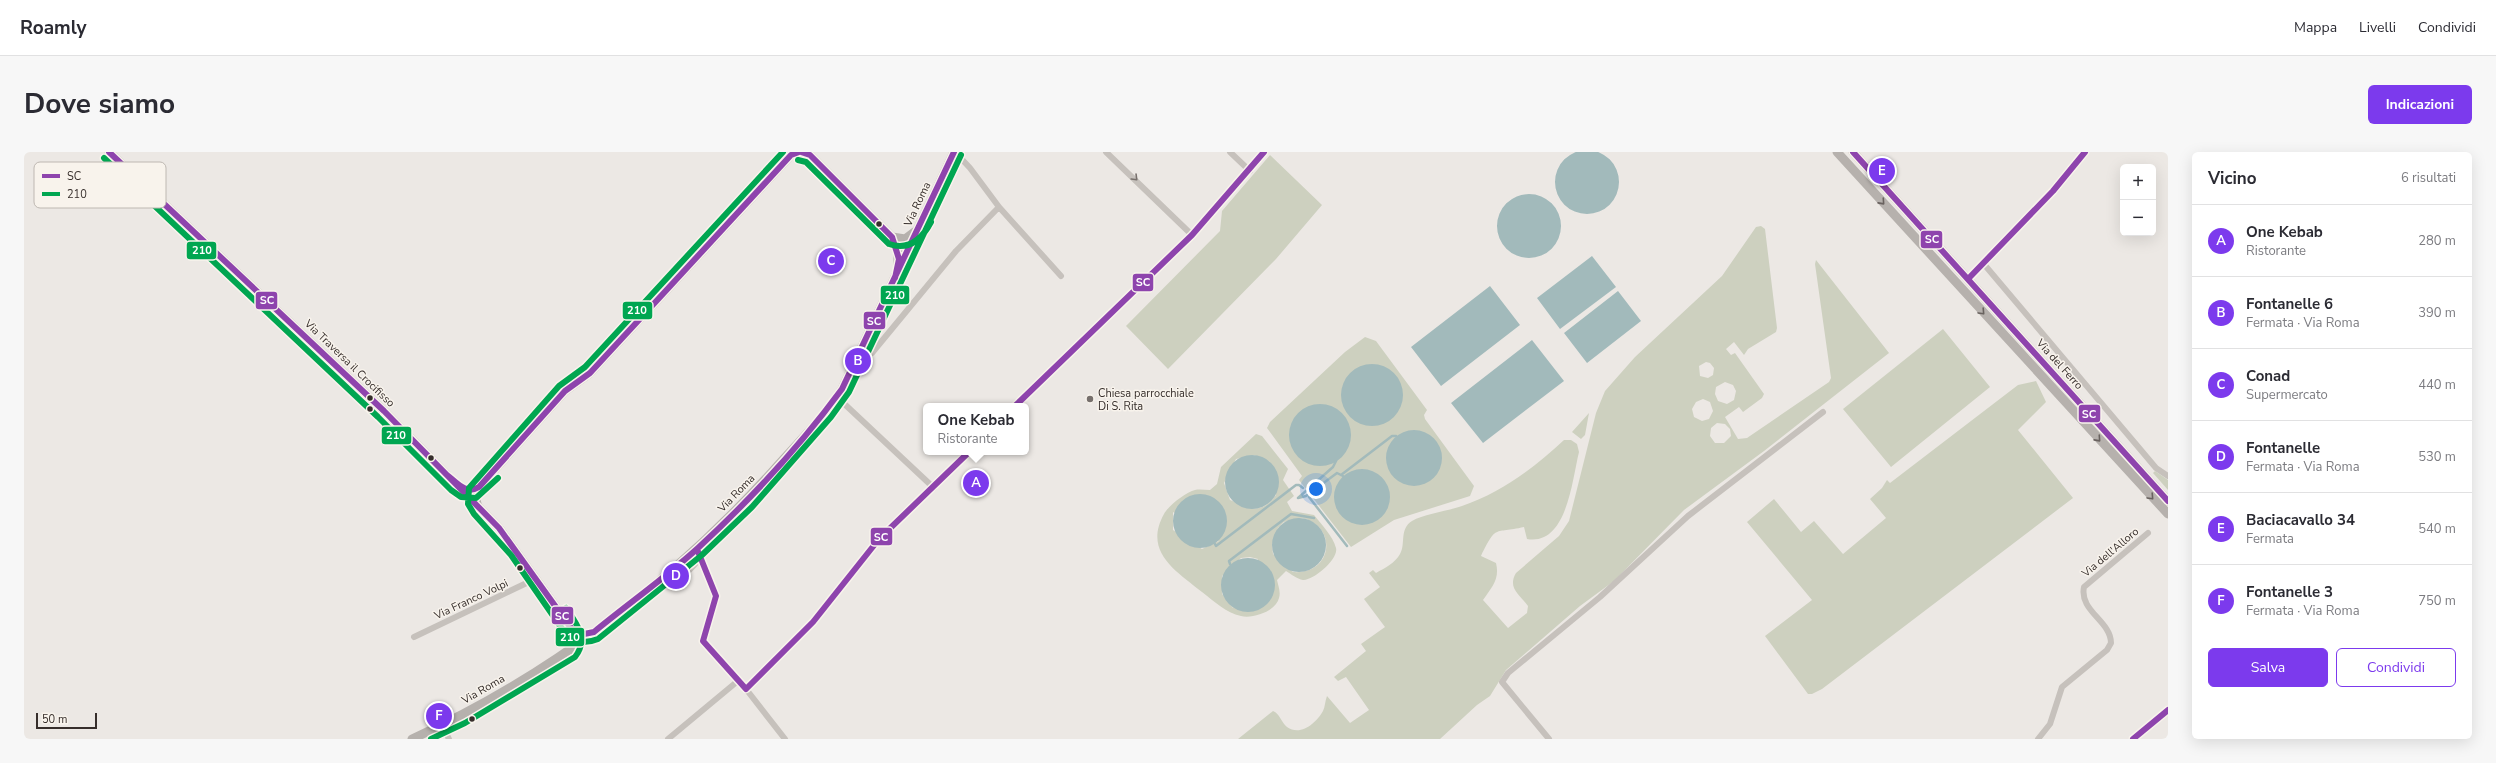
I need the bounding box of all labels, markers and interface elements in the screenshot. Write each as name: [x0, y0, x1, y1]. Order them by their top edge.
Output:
text: Roamly: [20, 15, 87, 41]
text: Mappa: [2294, 18, 2337, 37]
text: Livelli: [2359, 18, 2396, 37]
text: Condividi: [2418, 18, 2476, 37]
text: Dove siamo: [24, 85, 175, 123]
button: Indicazioni: [2368, 85, 2472, 124]
pin: E: [1869, 156, 1895, 186]
legend: [34, 162, 166, 208]
map controls: [2120, 164, 2156, 236]
button: +: [2120, 164, 2156, 200]
text: Vicino: [2208, 167, 2257, 190]
text: SC: [67, 169, 81, 184]
text: 6 risultati: [2401, 169, 2456, 187]
one-way arrow: [1130, 173, 1138, 181]
street label: Via Roma: [900, 179, 934, 230]
text: 210: [67, 187, 87, 202]
one-way arrow: [1877, 197, 1885, 205]
button: −: [2120, 200, 2156, 236]
unlabelled marker: [874, 219, 884, 229]
text: One Kebab: [2246, 222, 2323, 242]
line badge: SC: [1920, 230, 1943, 249]
text: SC: [1925, 232, 1940, 247]
text: A: [2216, 232, 2226, 250]
text: 280 m: [2418, 232, 2456, 250]
line badge: 210: [186, 241, 217, 260]
text: Ristorante: [2246, 242, 2306, 260]
text: 210: [192, 243, 212, 258]
pin: C: [818, 246, 844, 276]
line badge: SC: [1132, 273, 1154, 292]
text: SC: [1136, 275, 1151, 290]
line badge: 210: [880, 285, 910, 305]
text: 210: [885, 288, 905, 303]
line badge: SC: [255, 291, 278, 310]
text: SC: [260, 293, 275, 308]
text: Fontanelle 6: [2246, 294, 2333, 314]
line badge: 210: [622, 301, 653, 320]
text: 210: [627, 303, 647, 318]
text: B: [2217, 304, 2225, 322]
text: 390 m: [2418, 304, 2456, 322]
one-way arrow: [1977, 307, 1985, 315]
line badge: SC: [863, 311, 886, 330]
text: SC: [867, 314, 882, 329]
text: Fermata · Via Roma: [2246, 314, 2360, 332]
street label: Via Traversa il Crocifisso: [301, 316, 398, 410]
street label: Via del Ferro: [2032, 335, 2086, 393]
pin: B: [845, 346, 871, 376]
text: Conad: [2246, 366, 2290, 386]
text: C: [2217, 376, 2225, 394]
text: 440 m: [2418, 376, 2456, 394]
place label: Chiesa parrocchiale Di S. Rita: [1098, 386, 1194, 414]
text: Supermercato: [2246, 386, 2328, 404]
unlabelled marker: [365, 393, 375, 403]
marker: Chiesa parrocchiale Di S. Rita: [1085, 394, 1095, 404]
popup: [923, 403, 1029, 455]
unlabelled marker: [365, 404, 375, 414]
line badge: SC: [2078, 404, 2101, 423]
text: SC: [2082, 407, 2097, 422]
text: One Kebab: [938, 410, 1014, 430]
line badge: 210: [381, 426, 412, 445]
text: 210: [386, 428, 406, 443]
text: Ristorante: [938, 430, 997, 448]
one-way arrow: [2094, 434, 2101, 441]
text: Fontanelle: [2246, 438, 2320, 458]
text: D: [2216, 448, 2226, 466]
text: 530 m: [2418, 448, 2456, 466]
unlabelled marker: [426, 453, 436, 463]
text: Fermata · Via Roma: [2246, 458, 2360, 476]
pin: A: [963, 468, 989, 498]
street label: Via Roma: [714, 471, 758, 516]
your location: [1306, 479, 1326, 499]
one-way arrow: [2147, 492, 2154, 500]
text: Baciacavallo 34: [2246, 510, 2355, 530]
text: E: [2217, 520, 2225, 538]
text: 540 m: [2418, 520, 2456, 538]
street label: Via dell'Alloro: [2078, 524, 2142, 581]
line badge: SC: [870, 527, 893, 546]
text: SC: [874, 530, 889, 545]
text: Fermata: [2246, 530, 2294, 548]
pin: D: [663, 561, 689, 591]
unlabelled marker: [515, 563, 525, 573]
street label: Via Franco Volpi: [431, 576, 511, 624]
text: Fontanelle 3: [2246, 582, 2333, 602]
text: F: [2217, 592, 2225, 610]
text: 750 m: [2418, 592, 2456, 610]
text: Fermata · Via Roma: [2246, 602, 2360, 620]
line badge: SC: [551, 606, 574, 625]
text: SC: [555, 609, 570, 624]
line badge: 210: [555, 627, 585, 647]
text: 210: [560, 630, 580, 645]
button: Salva: [2208, 648, 2328, 687]
button: Condividi: [2336, 648, 2456, 687]
street label: Via Roma: [458, 671, 508, 708]
pin: F: [426, 701, 452, 731]
scale bar: [36, 711, 97, 730]
text: 50 m: [42, 712, 67, 727]
unlabelled marker: [467, 714, 477, 724]

